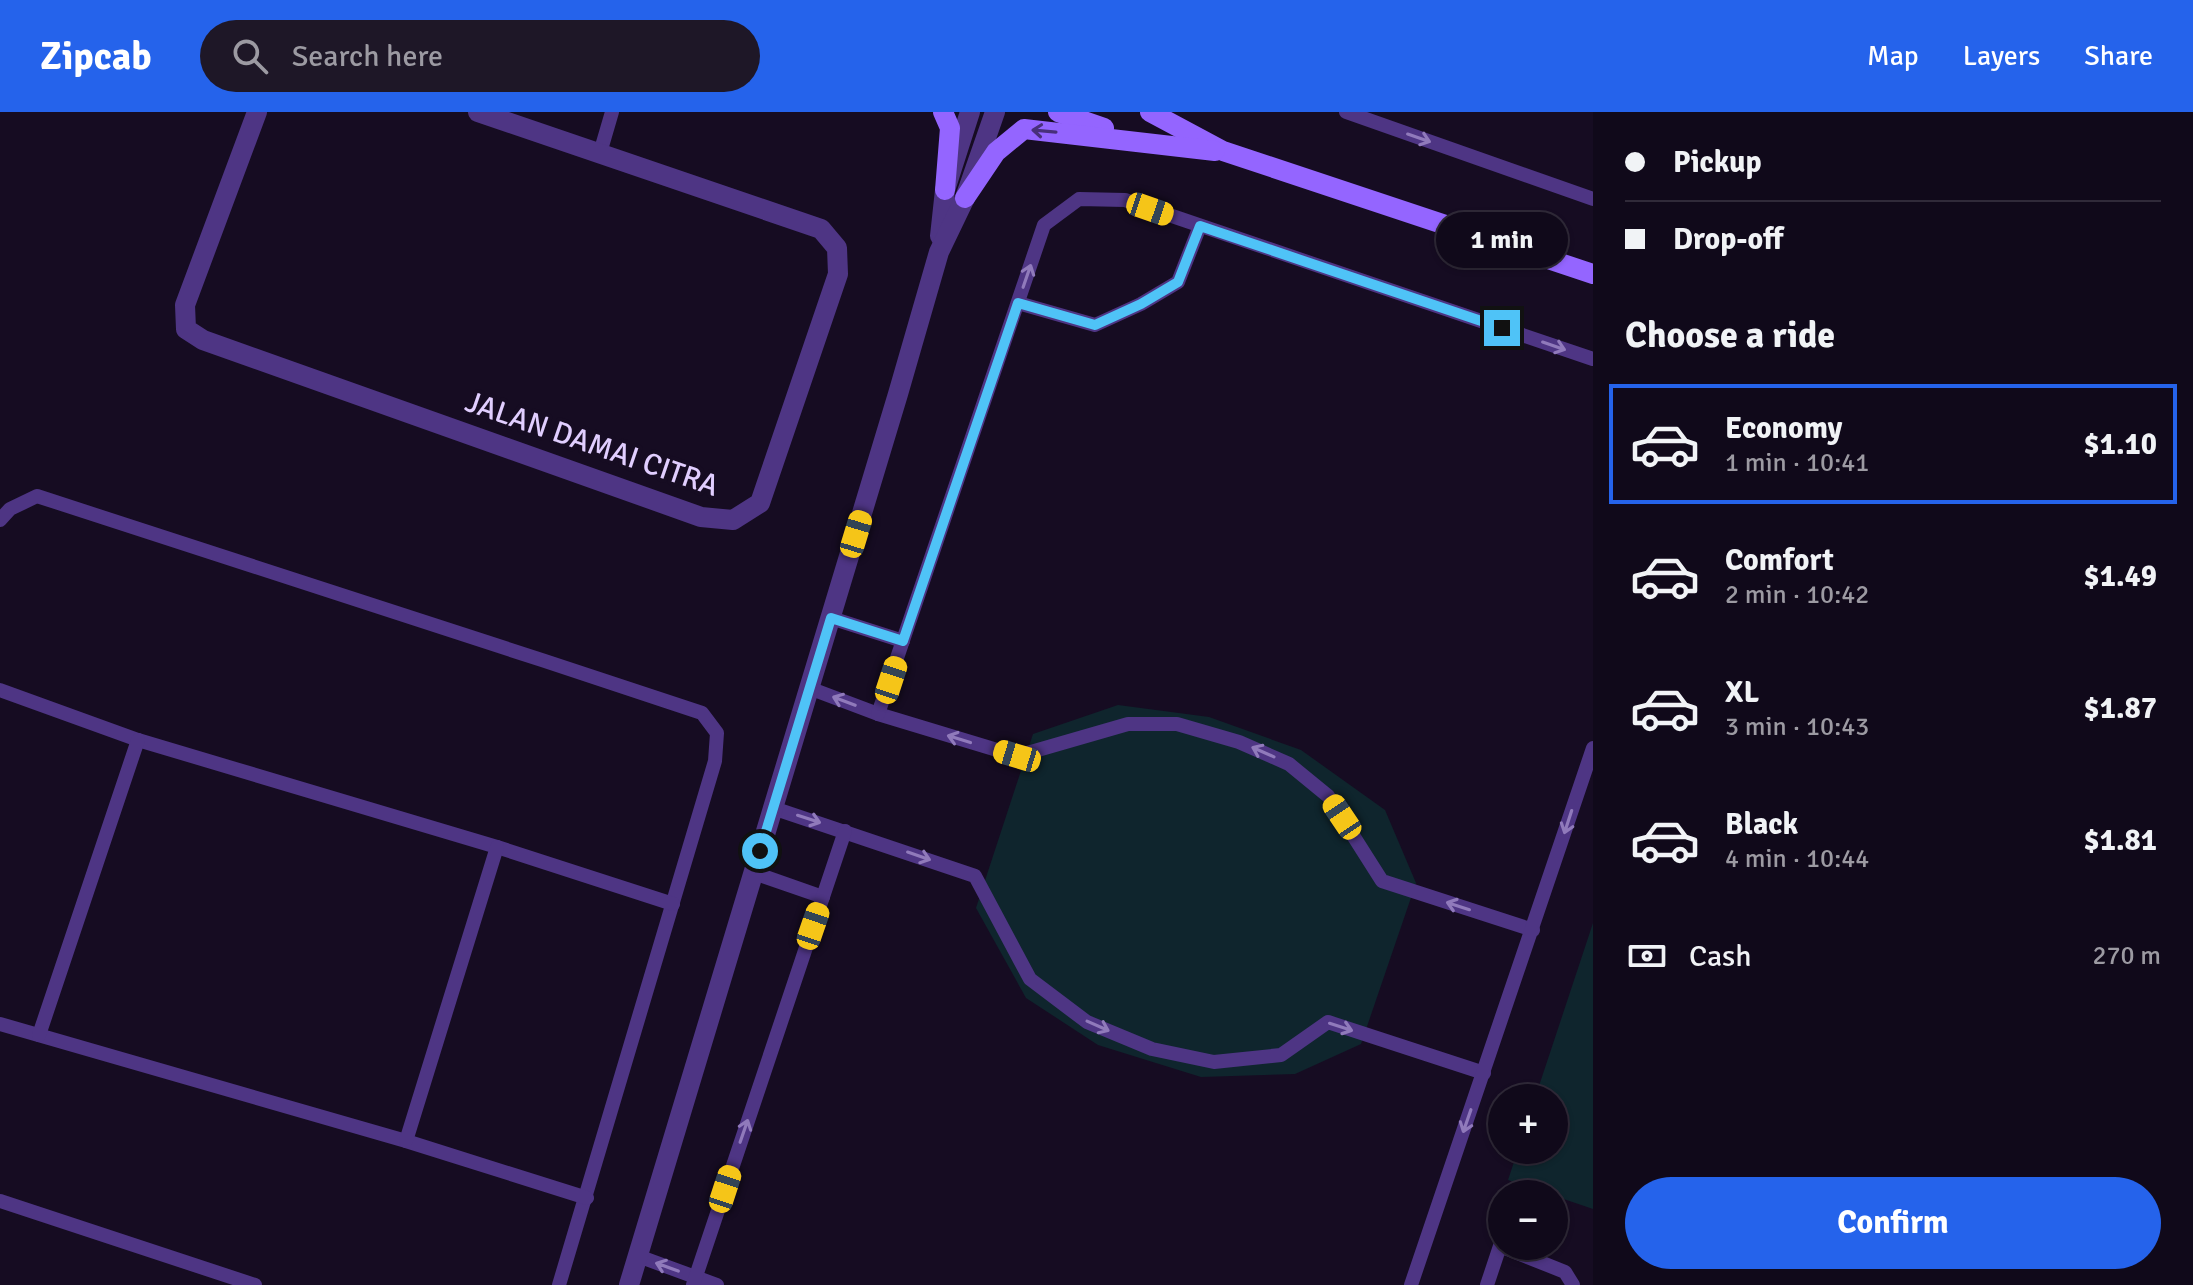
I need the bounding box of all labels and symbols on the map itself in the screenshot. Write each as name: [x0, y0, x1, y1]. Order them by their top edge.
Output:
one-way arrow: [1031, 123, 1058, 138]
one-way arrow: [1406, 131, 1431, 146]
car: [1123, 190, 1177, 228]
callout: 1 min: [1436, 212, 1568, 268]
one-way arrow: [1020, 263, 1035, 288]
route end: [1484, 310, 1520, 346]
one-way arrow: [1541, 339, 1566, 354]
street label: JALAN DAMAI CITRA: [461, 383, 723, 505]
car: [838, 508, 874, 560]
car: [872, 653, 910, 707]
one-way arrow: [832, 693, 857, 707]
one-way arrow: [946, 731, 972, 746]
car: [991, 738, 1043, 774]
one-way arrow: [1251, 744, 1275, 759]
car: [1319, 790, 1365, 844]
one-way arrow: [1560, 809, 1575, 834]
one-way arrow: [797, 813, 822, 828]
route start: [742, 833, 778, 869]
one-way arrow: [906, 850, 931, 865]
one-way arrow: [1446, 897, 1471, 912]
car: [794, 899, 832, 953]
one-way arrow: [1086, 1020, 1110, 1035]
one-way arrow: [1328, 1020, 1353, 1035]
one-way arrow: [1459, 1108, 1474, 1133]
one-way arrow: [738, 1119, 753, 1144]
car: [706, 1162, 744, 1216]
one-way arrow: [655, 1258, 680, 1273]

